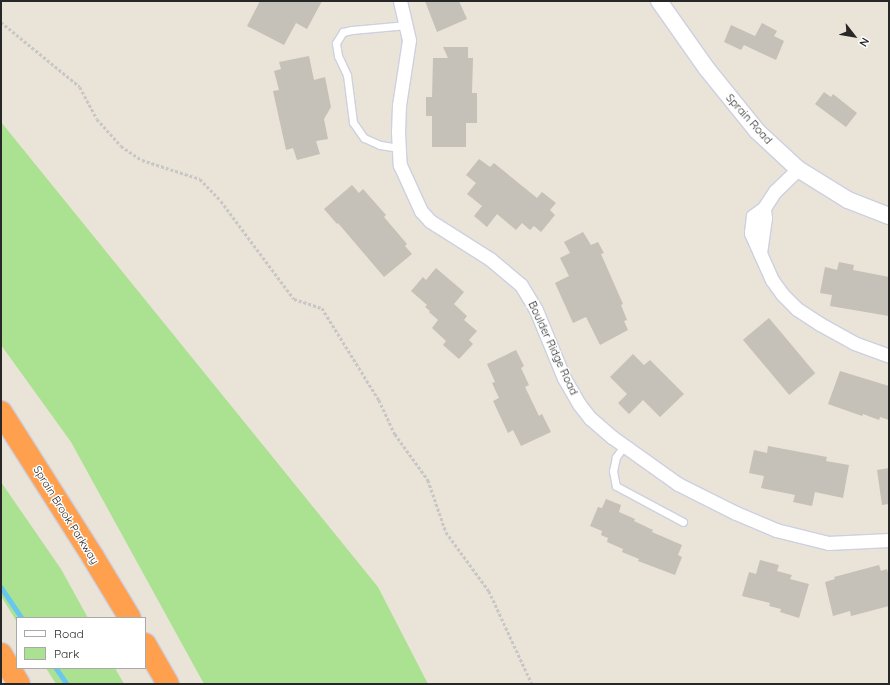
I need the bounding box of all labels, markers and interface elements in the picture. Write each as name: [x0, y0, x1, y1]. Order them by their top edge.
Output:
north arrow: [834, 16, 874, 56]
text: N: [856, 35, 872, 49]
street label: Sprain Road: [723, 91, 775, 147]
street label: Boulder Ridge Road: [525, 299, 581, 397]
street label: Sprain Brook Parkway: [30, 464, 102, 566]
legend: [16, 617, 146, 669]
text: Road: [54, 626, 84, 641]
text: Park: [54, 646, 79, 661]

